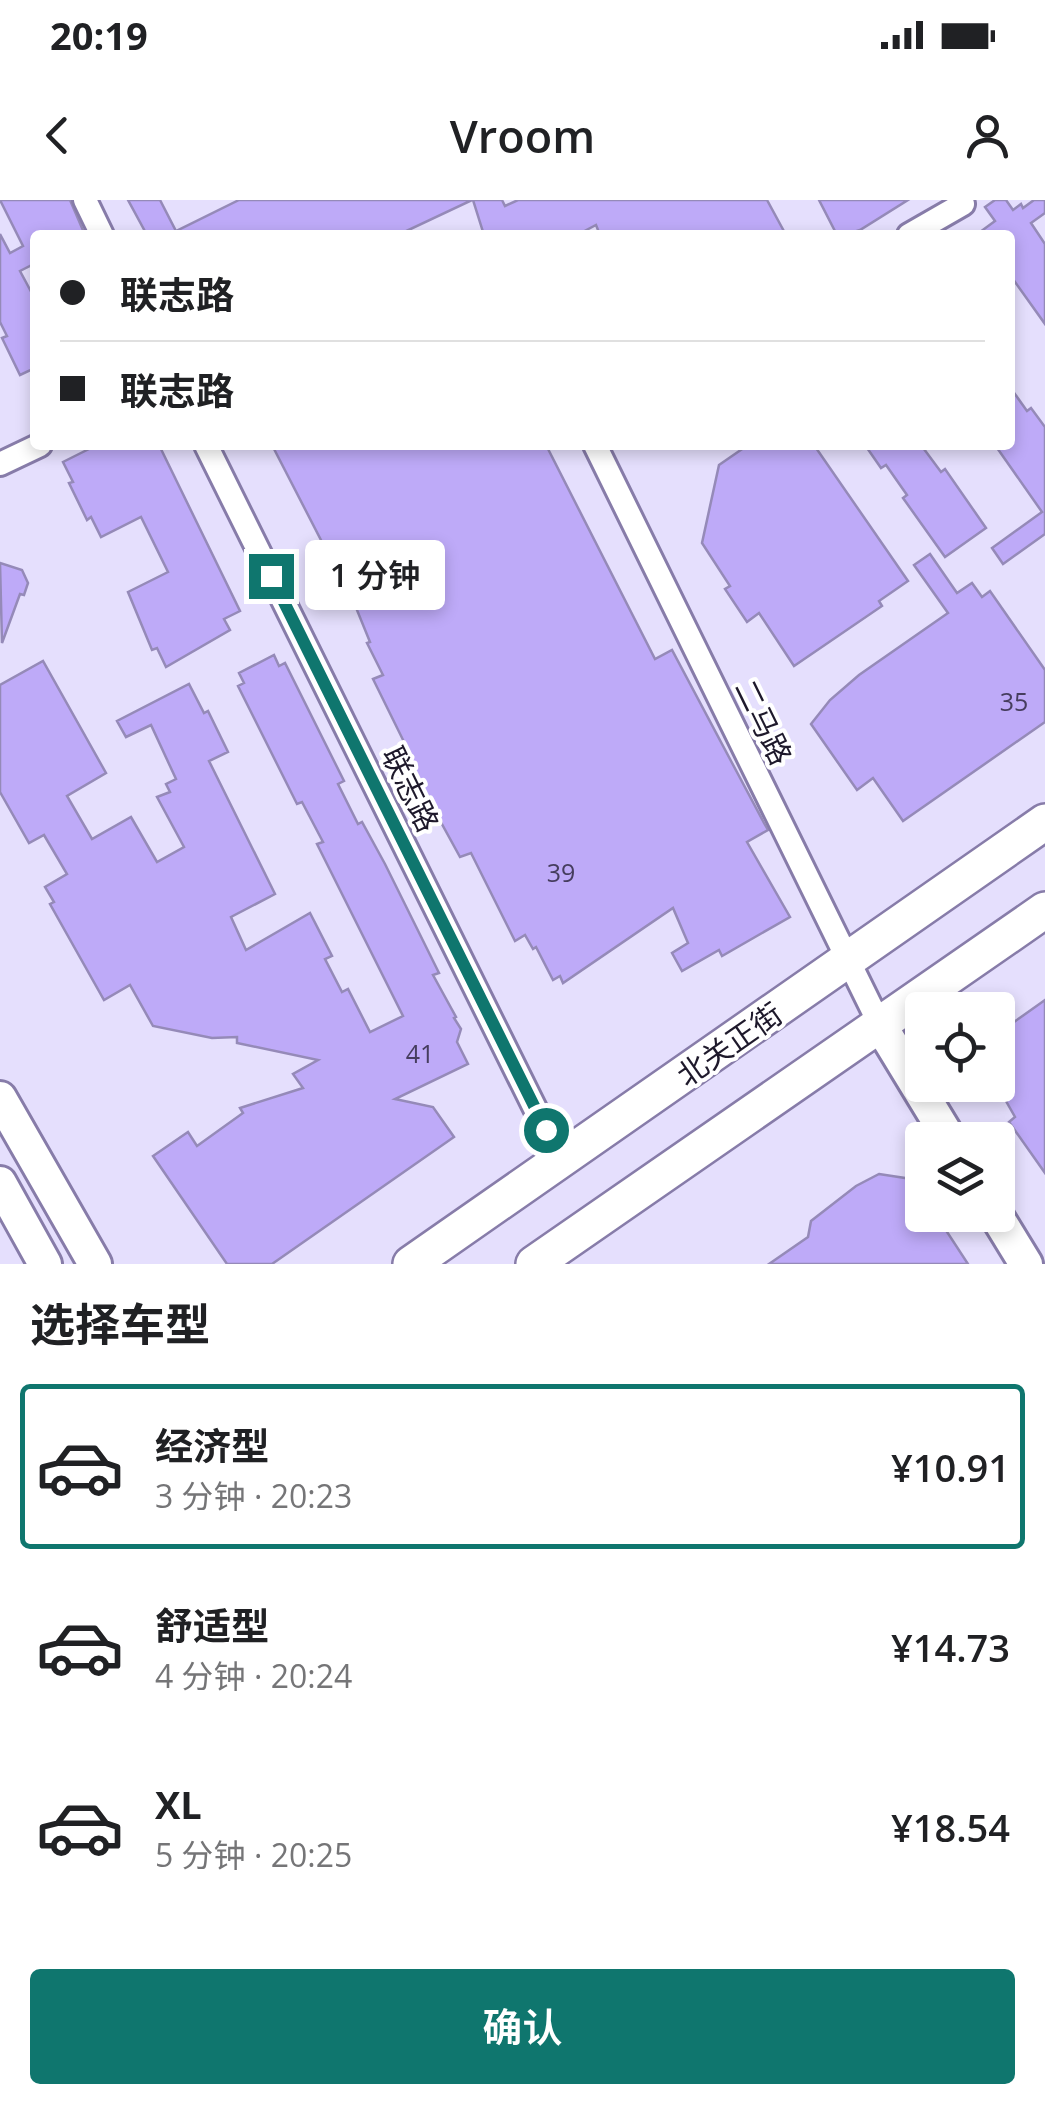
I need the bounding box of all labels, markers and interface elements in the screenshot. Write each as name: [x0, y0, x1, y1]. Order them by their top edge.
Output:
text: 20:19: [50, 9, 148, 61]
text: Vroom: [450, 105, 595, 166]
icon: back: [30, 108, 85, 163]
icon: person: [960, 108, 1015, 163]
text: 联志路: [120, 268, 234, 320]
text: 联志路: [120, 364, 234, 416]
callout: 1 分钟: [306, 541, 446, 611]
text: 1 分钟: [330, 553, 420, 596]
route end: [249, 554, 294, 599]
street label: 二马路: [726, 673, 802, 771]
house number: 35: [1000, 684, 1028, 718]
street label: 联志路: [373, 740, 449, 838]
house number: 39: [547, 855, 575, 889]
map controls: [905, 992, 1015, 1232]
button: locate: [905, 992, 1015, 1102]
street label: 北关正街: [668, 993, 790, 1095]
house number: 41: [406, 1036, 434, 1070]
route start: [524, 1108, 569, 1153]
button: layers: [905, 1122, 1015, 1232]
text: 选择车型: [30, 1293, 210, 1354]
text: 经济型: [155, 1419, 269, 1471]
icon: car: [35, 1422, 125, 1512]
text: ¥10.91: [891, 1441, 1010, 1493]
text: 3 分钟 · 20:23: [155, 1474, 352, 1517]
text: 舒适型: [155, 1599, 269, 1651]
icon: car: [35, 1602, 125, 1692]
text: ¥14.73: [891, 1621, 1010, 1673]
text: 4 分钟 · 20:24: [155, 1654, 352, 1697]
text: XL: [155, 1778, 202, 1830]
icon: car: [35, 1782, 125, 1872]
text: ¥18.54: [891, 1801, 1010, 1853]
text: 5 分钟 · 20:25: [155, 1833, 352, 1876]
button: 确认: [30, 1969, 1015, 2084]

